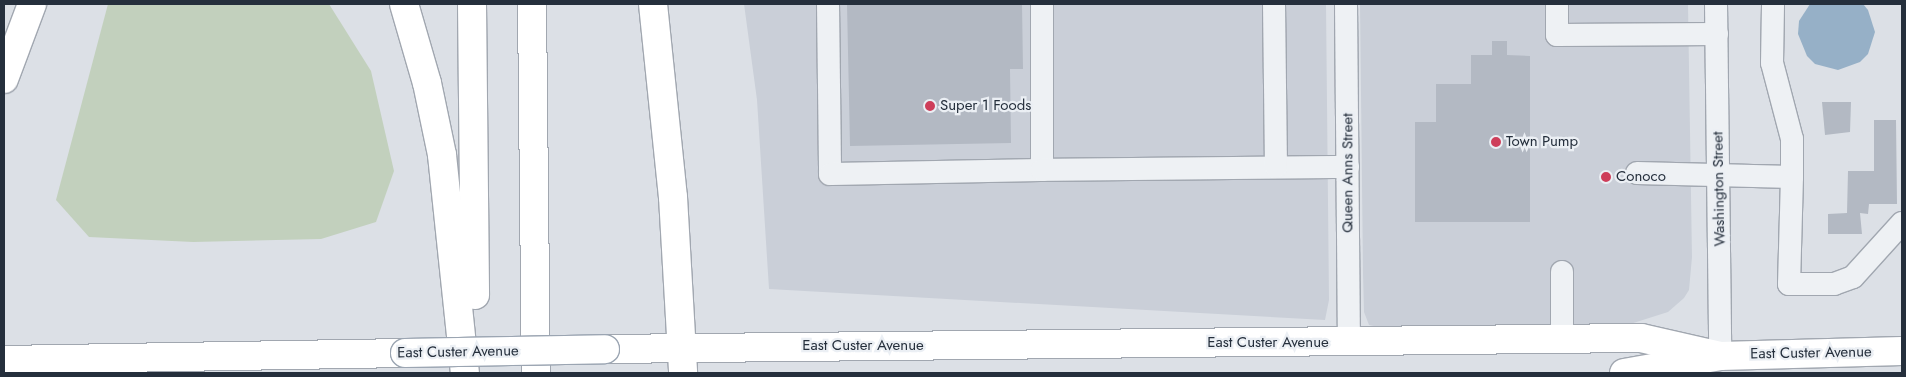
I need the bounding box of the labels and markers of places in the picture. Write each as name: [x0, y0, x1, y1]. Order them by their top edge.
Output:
place label: Super 1 Foods: [940, 97, 1031, 115]
marker: Super 1 Foods: [924, 100, 936, 112]
place label: Town Pump: [1506, 133, 1578, 151]
marker: Town Pump: [1490, 136, 1502, 148]
place label: Conoco: [1616, 168, 1666, 186]
marker: Conoco: [1600, 171, 1612, 183]

